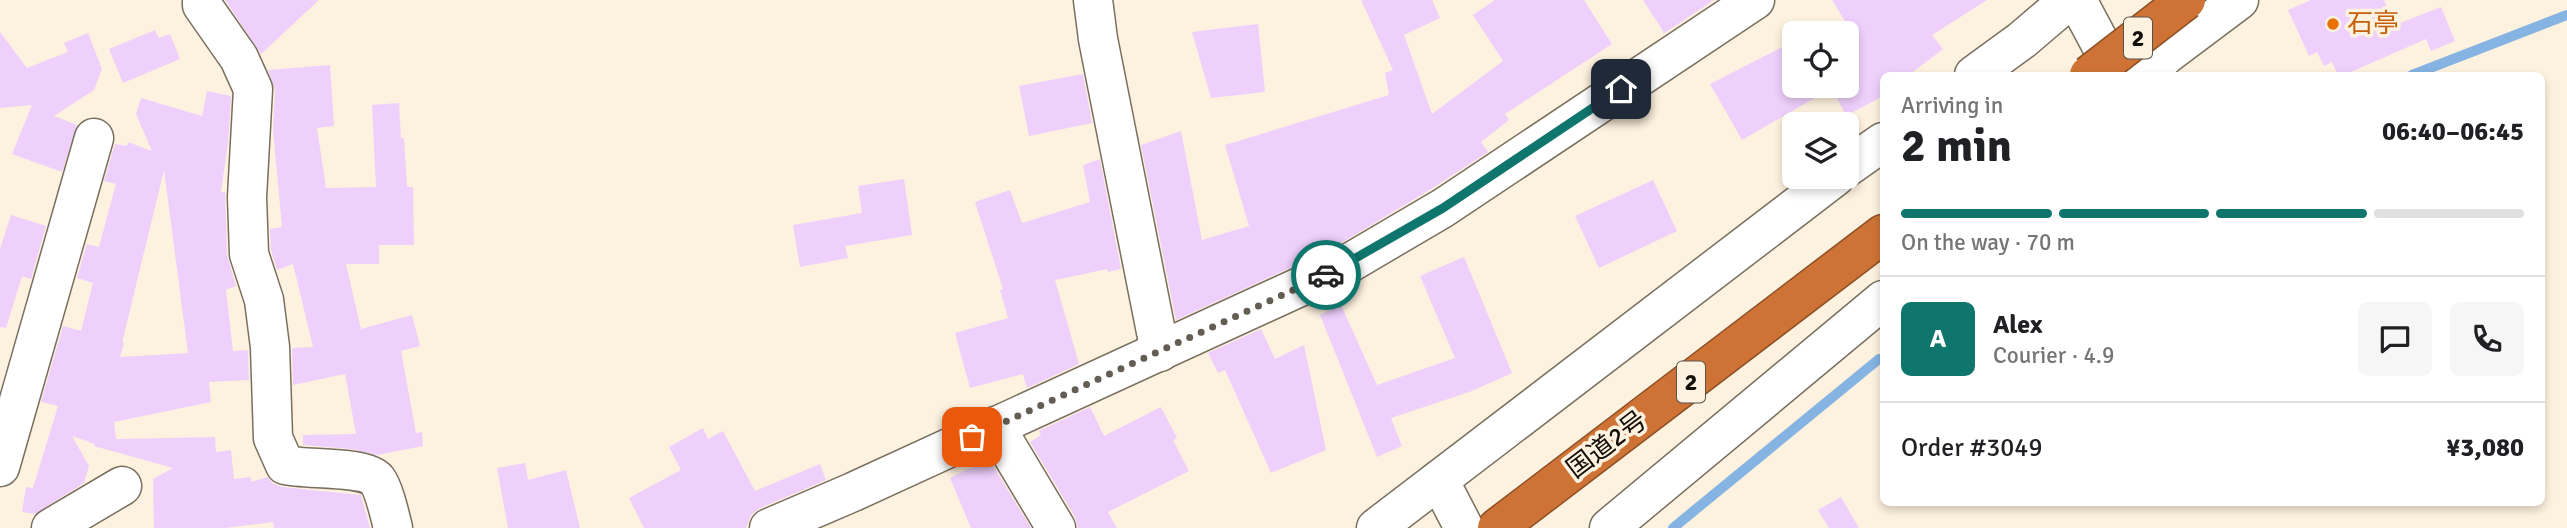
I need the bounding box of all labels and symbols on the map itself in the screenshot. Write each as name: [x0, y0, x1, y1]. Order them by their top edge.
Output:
place label: 石亭: [2347, 8, 2399, 40]
marker: 石亭: [2325, 16, 2341, 32]
road number: 2: [2124, 18, 2152, 58]
pin: [1591, 59, 1651, 119]
courier: [1291, 240, 1361, 310]
road number: 2: [1677, 362, 1705, 402]
street label: 国道2号: [1561, 405, 1653, 485]
pin: [942, 407, 1002, 467]

